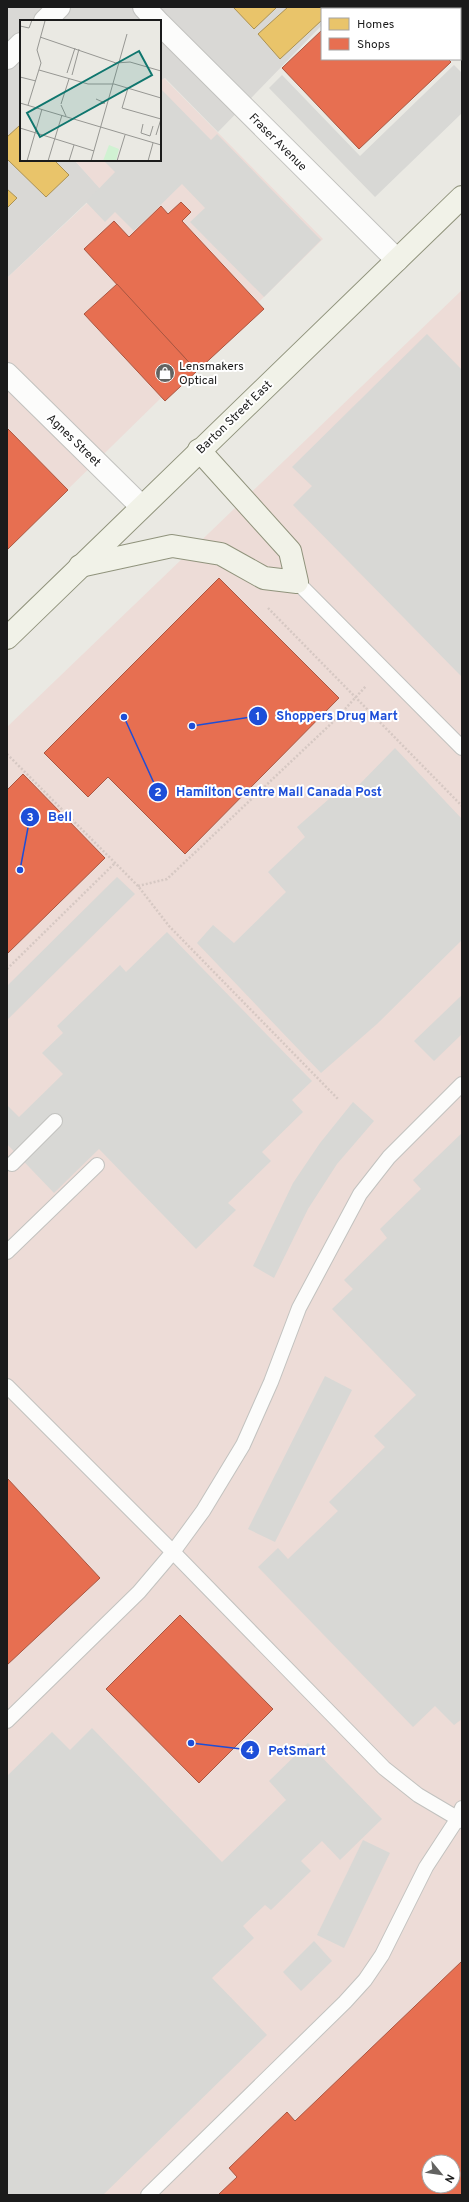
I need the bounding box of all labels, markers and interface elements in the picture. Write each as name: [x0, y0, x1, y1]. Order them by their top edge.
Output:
legend: [321, 8, 461, 60]
text: Homes: [357, 17, 394, 33]
inset map: [20, 20, 161, 161]
text: Shops: [357, 37, 390, 53]
street label: Fraser Avenue: [245, 110, 310, 175]
place label: Lensmakers Optical: [179, 359, 244, 389]
shop icon: Lensmakers Optical: [154, 362, 176, 384]
street label: Barton Street East: [193, 377, 276, 458]
street label: Agnes Street: [43, 411, 104, 471]
callout: Shoppers Drug Mart: [248, 703, 406, 728]
text: 1: [256, 709, 260, 725]
text: Shoppers Drug Mart: [276, 709, 398, 725]
callout: Hamilton Centre Mall Canada Post: [148, 779, 390, 804]
text: 2: [154, 785, 162, 801]
text: Hamilton Centre Mall Canada Post: [176, 785, 382, 801]
callout: Bell: [20, 804, 80, 829]
text: 3: [26, 810, 34, 826]
text: Bell: [48, 810, 72, 826]
callout: PetSmart: [240, 1738, 334, 1763]
text: 4: [246, 1743, 254, 1759]
text: PetSmart: [268, 1744, 326, 1760]
north arrow: [421, 2154, 461, 2194]
text: N: [441, 2172, 457, 2185]

